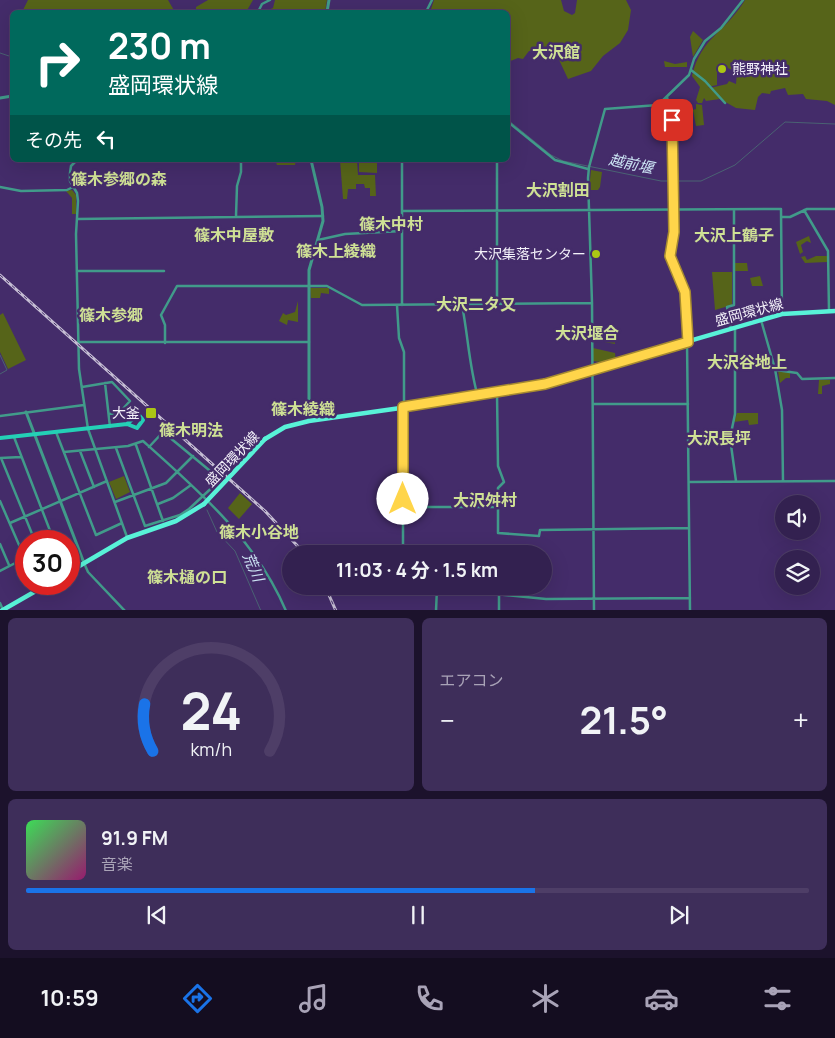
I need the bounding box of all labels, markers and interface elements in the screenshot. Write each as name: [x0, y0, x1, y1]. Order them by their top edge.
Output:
text: 230 m: [108, 22, 211, 70]
icon: right: [25, 30, 90, 95]
district label: 大沢館: [532, 41, 580, 63]
place label: 熊野神社: [732, 59, 788, 78]
marker: 熊野神社: [716, 63, 728, 75]
text: 盛岡環状線: [108, 70, 218, 100]
pin: [651, 99, 693, 141]
icon: arrive: [658, 106, 686, 134]
icon: left: [92, 125, 120, 153]
text: その先: [25, 127, 82, 153]
water label: 越前堰: [607, 149, 658, 179]
district label: 篠木参郷の森: [71, 168, 167, 190]
district label: 大沢割田: [526, 179, 590, 201]
district label: 篠木中村: [359, 213, 423, 235]
district label: 篠木中屋敷: [194, 224, 274, 246]
district label: 大沢上鶴子: [694, 224, 774, 246]
district label: 篠木上綾織: [296, 240, 376, 262]
place label: 大沢集落センター: [474, 244, 586, 263]
marker: 大沢集落センター: [590, 248, 602, 260]
district label: 大沢二タ又: [436, 293, 516, 315]
street label: 盛岡環状線: [713, 293, 785, 330]
district label: 篠木参郷: [79, 304, 143, 326]
district label: 大沢堰合: [555, 322, 619, 344]
district label: 大沢谷地上: [707, 351, 787, 373]
district label: 篠木綾織: [271, 398, 335, 420]
place label: 大釜: [112, 403, 140, 422]
marker: 大釜: [144, 406, 158, 420]
district label: 篠木明法: [159, 419, 223, 441]
street label: 盛岡環状線: [200, 427, 263, 490]
district label: 大沢長坪: [687, 427, 751, 449]
position arrow: [376, 472, 428, 524]
district label: 大沢舛村: [453, 489, 517, 511]
map controls: [775, 495, 820, 595]
button: sound: [775, 495, 820, 540]
district label: 篠木小谷地: [219, 521, 299, 543]
speed limit sign: 30: [15, 530, 80, 595]
water label: 荒川: [238, 549, 270, 587]
button: layers: [775, 550, 820, 595]
text: 11:03 · 4 分 · 1.5 km: [336, 557, 498, 583]
district label: 篠木樋の口: [147, 566, 227, 588]
text: エアコン: [440, 669, 504, 691]
text: 24: [180, 675, 242, 746]
text: 21.5°: [579, 693, 668, 745]
text: −: [440, 701, 455, 739]
text: +: [793, 701, 809, 739]
text: km/h: [190, 737, 232, 761]
text: 91.9 FM: [101, 825, 168, 851]
text: 音楽: [101, 853, 133, 875]
icon: previous: [143, 901, 171, 929]
icon: pause: [404, 901, 432, 929]
icon: next: [665, 901, 693, 929]
icon: directions: [180, 981, 215, 1016]
icon: music: [296, 981, 331, 1016]
icon: phone: [412, 981, 447, 1016]
icon: climate: [528, 981, 563, 1016]
icon: car: [644, 981, 679, 1016]
icon: filters: [760, 981, 795, 1016]
text: 10:59: [40, 983, 99, 1013]

